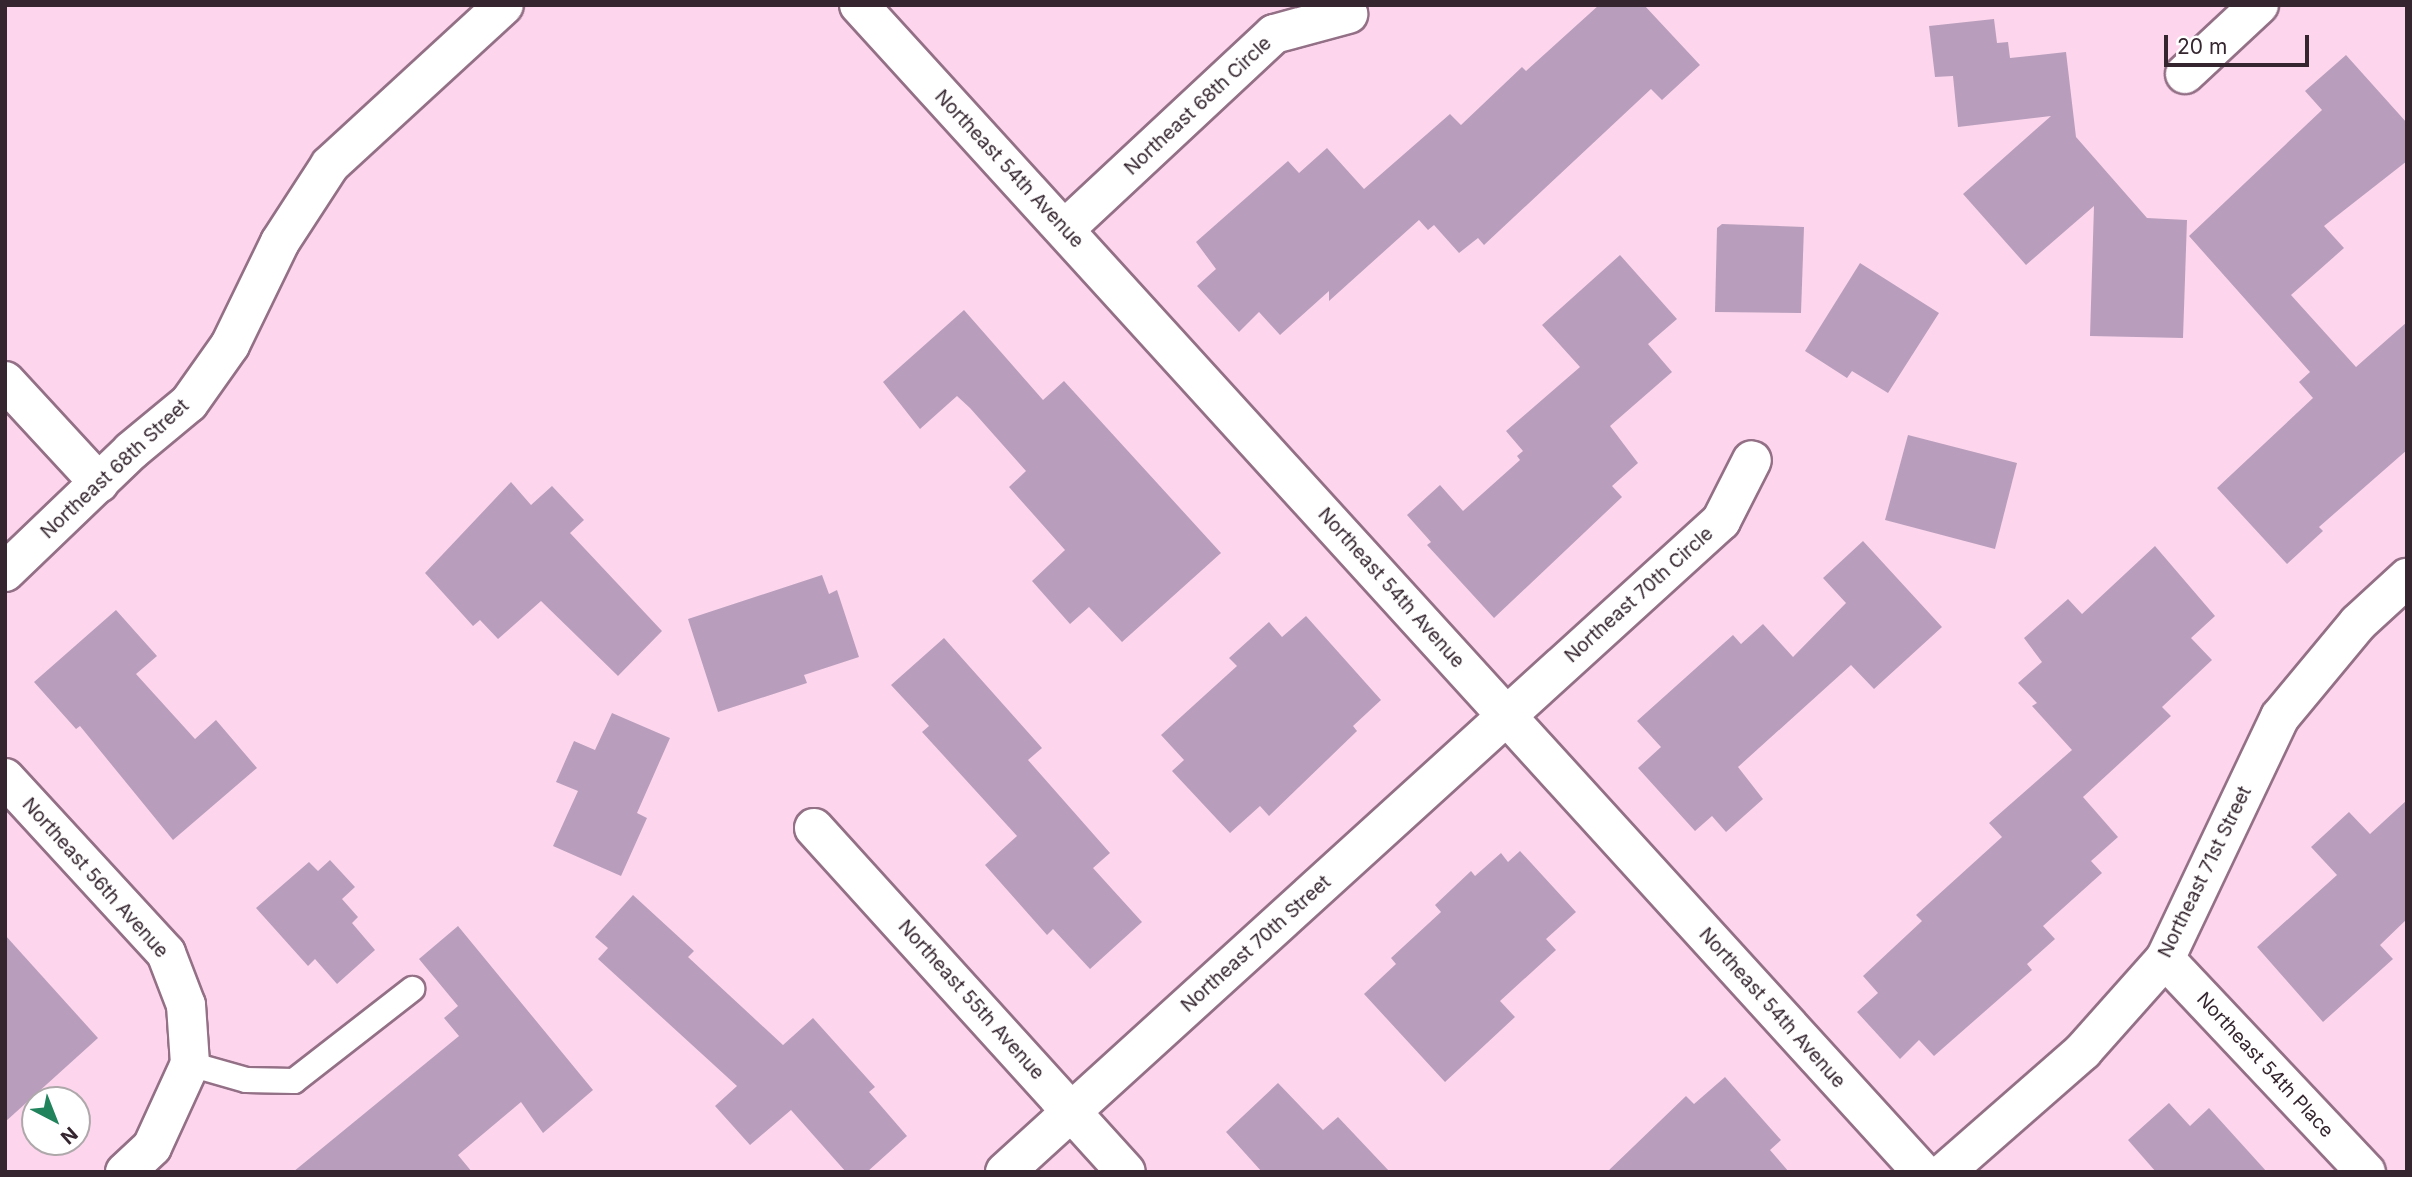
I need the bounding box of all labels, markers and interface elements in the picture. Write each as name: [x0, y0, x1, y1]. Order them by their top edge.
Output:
scale bar: [2167, 21, 2312, 65]
street label: Northeast 68th Circle: [1120, 32, 1276, 180]
text: 20 m: [2177, 34, 2227, 59]
street label: Northeast 54th Avenue: [930, 85, 1088, 253]
street label: Northeast 68th Street: [36, 394, 194, 544]
street label: Northeast 54th Avenue: [1313, 503, 1469, 673]
street label: Northeast 70th Circle: [1560, 522, 1718, 668]
street label: Northeast 71st Street: [2154, 783, 2256, 961]
street label: Northeast 56th Avenue: [17, 793, 173, 963]
street label: Northeast 70th Street: [1177, 871, 1335, 1017]
street label: Northeast 55th Avenue: [893, 916, 1049, 1084]
street label: Northeast 54th Avenue: [1694, 923, 1850, 1093]
street label: Northeast 54th Place: [2192, 988, 2338, 1142]
north arrow: [21, 1086, 91, 1156]
text: N: [56, 1122, 82, 1149]

